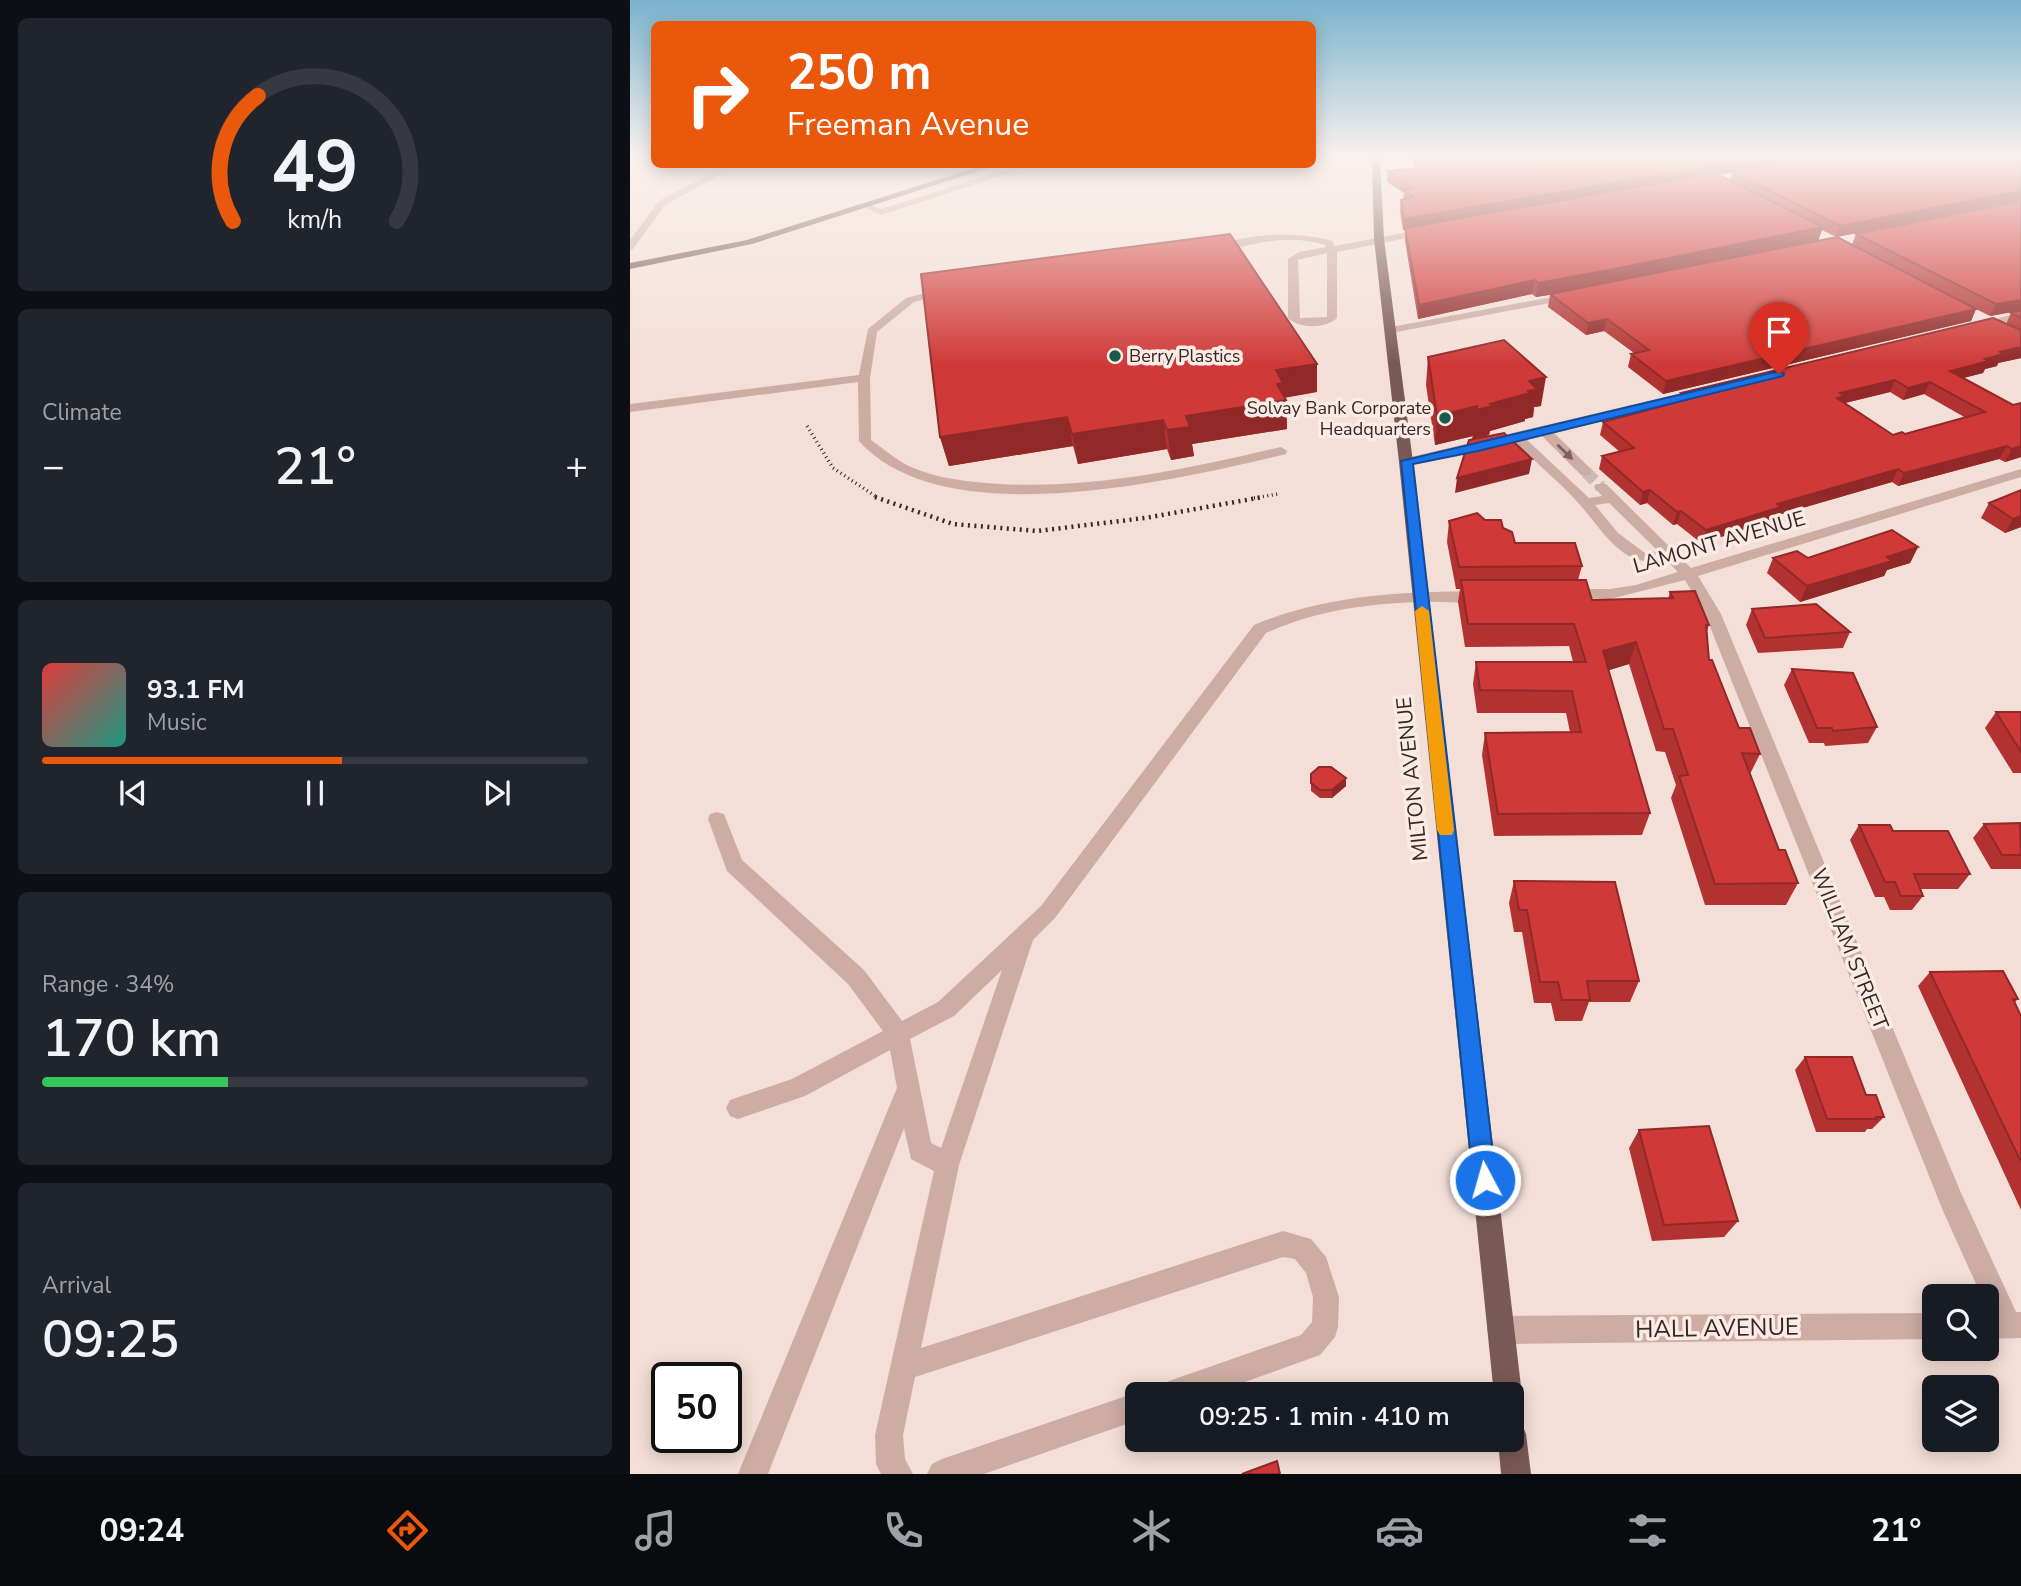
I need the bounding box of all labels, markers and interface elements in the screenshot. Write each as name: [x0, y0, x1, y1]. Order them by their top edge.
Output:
text: 250 m: [787, 39, 931, 106]
icon: right: [672, 49, 763, 140]
text: Freeman Avenue: [787, 103, 1029, 146]
text: 49: [271, 117, 359, 217]
text: km/h: [287, 202, 343, 236]
pin: [1749, 302, 1809, 374]
icon: arrive: [1760, 313, 1798, 351]
place label: Berry Plastics: [1129, 344, 1240, 368]
marker: Berry Plastics: [1107, 348, 1123, 364]
place label: Solvay Bank Corporate Headquarters: [1247, 396, 1431, 441]
text: Climate: [42, 397, 122, 428]
marker: Solvay Bank Corporate Headquarters: [1437, 410, 1453, 426]
text: 21°: [274, 431, 356, 502]
text: −: [42, 441, 65, 492]
text: +: [565, 441, 588, 492]
one-way arrow: [1556, 443, 1573, 460]
street label: LAMONT AVENUE: [1630, 504, 1808, 580]
text: 93.1 FM: [147, 672, 244, 707]
street label: MILTON AVENUE: [1389, 696, 1435, 862]
text: Music: [147, 707, 207, 738]
icon: previous: [114, 774, 152, 812]
icon: pause: [296, 774, 334, 812]
icon: next: [478, 774, 516, 812]
street label: WILLIAM STREET: [1805, 864, 1895, 1034]
text: Range · 34%: [42, 969, 174, 1000]
text: 170 km: [42, 1003, 221, 1074]
position arrow: [1448, 1143, 1522, 1217]
text: Arrival: [42, 1270, 111, 1301]
map controls: [1922, 1284, 1999, 1452]
button: search: [1922, 1284, 1999, 1361]
text: 09:25: [42, 1304, 179, 1375]
street label: HALL AVENUE: [1635, 1311, 1799, 1345]
speed limit sign: 50: [651, 1362, 742, 1453]
button: layers: [1922, 1375, 1999, 1452]
text: 09:25 · 1 min · 410 m: [1199, 1399, 1450, 1434]
icon: directions: [383, 1506, 432, 1555]
icon: music: [631, 1506, 680, 1555]
icon: phone: [879, 1506, 928, 1555]
icon: climate: [1127, 1506, 1176, 1555]
icon: car: [1375, 1506, 1424, 1555]
icon: filters: [1623, 1506, 1672, 1555]
text: 09:24: [99, 1509, 184, 1552]
text: 21°: [1871, 1509, 1921, 1552]

